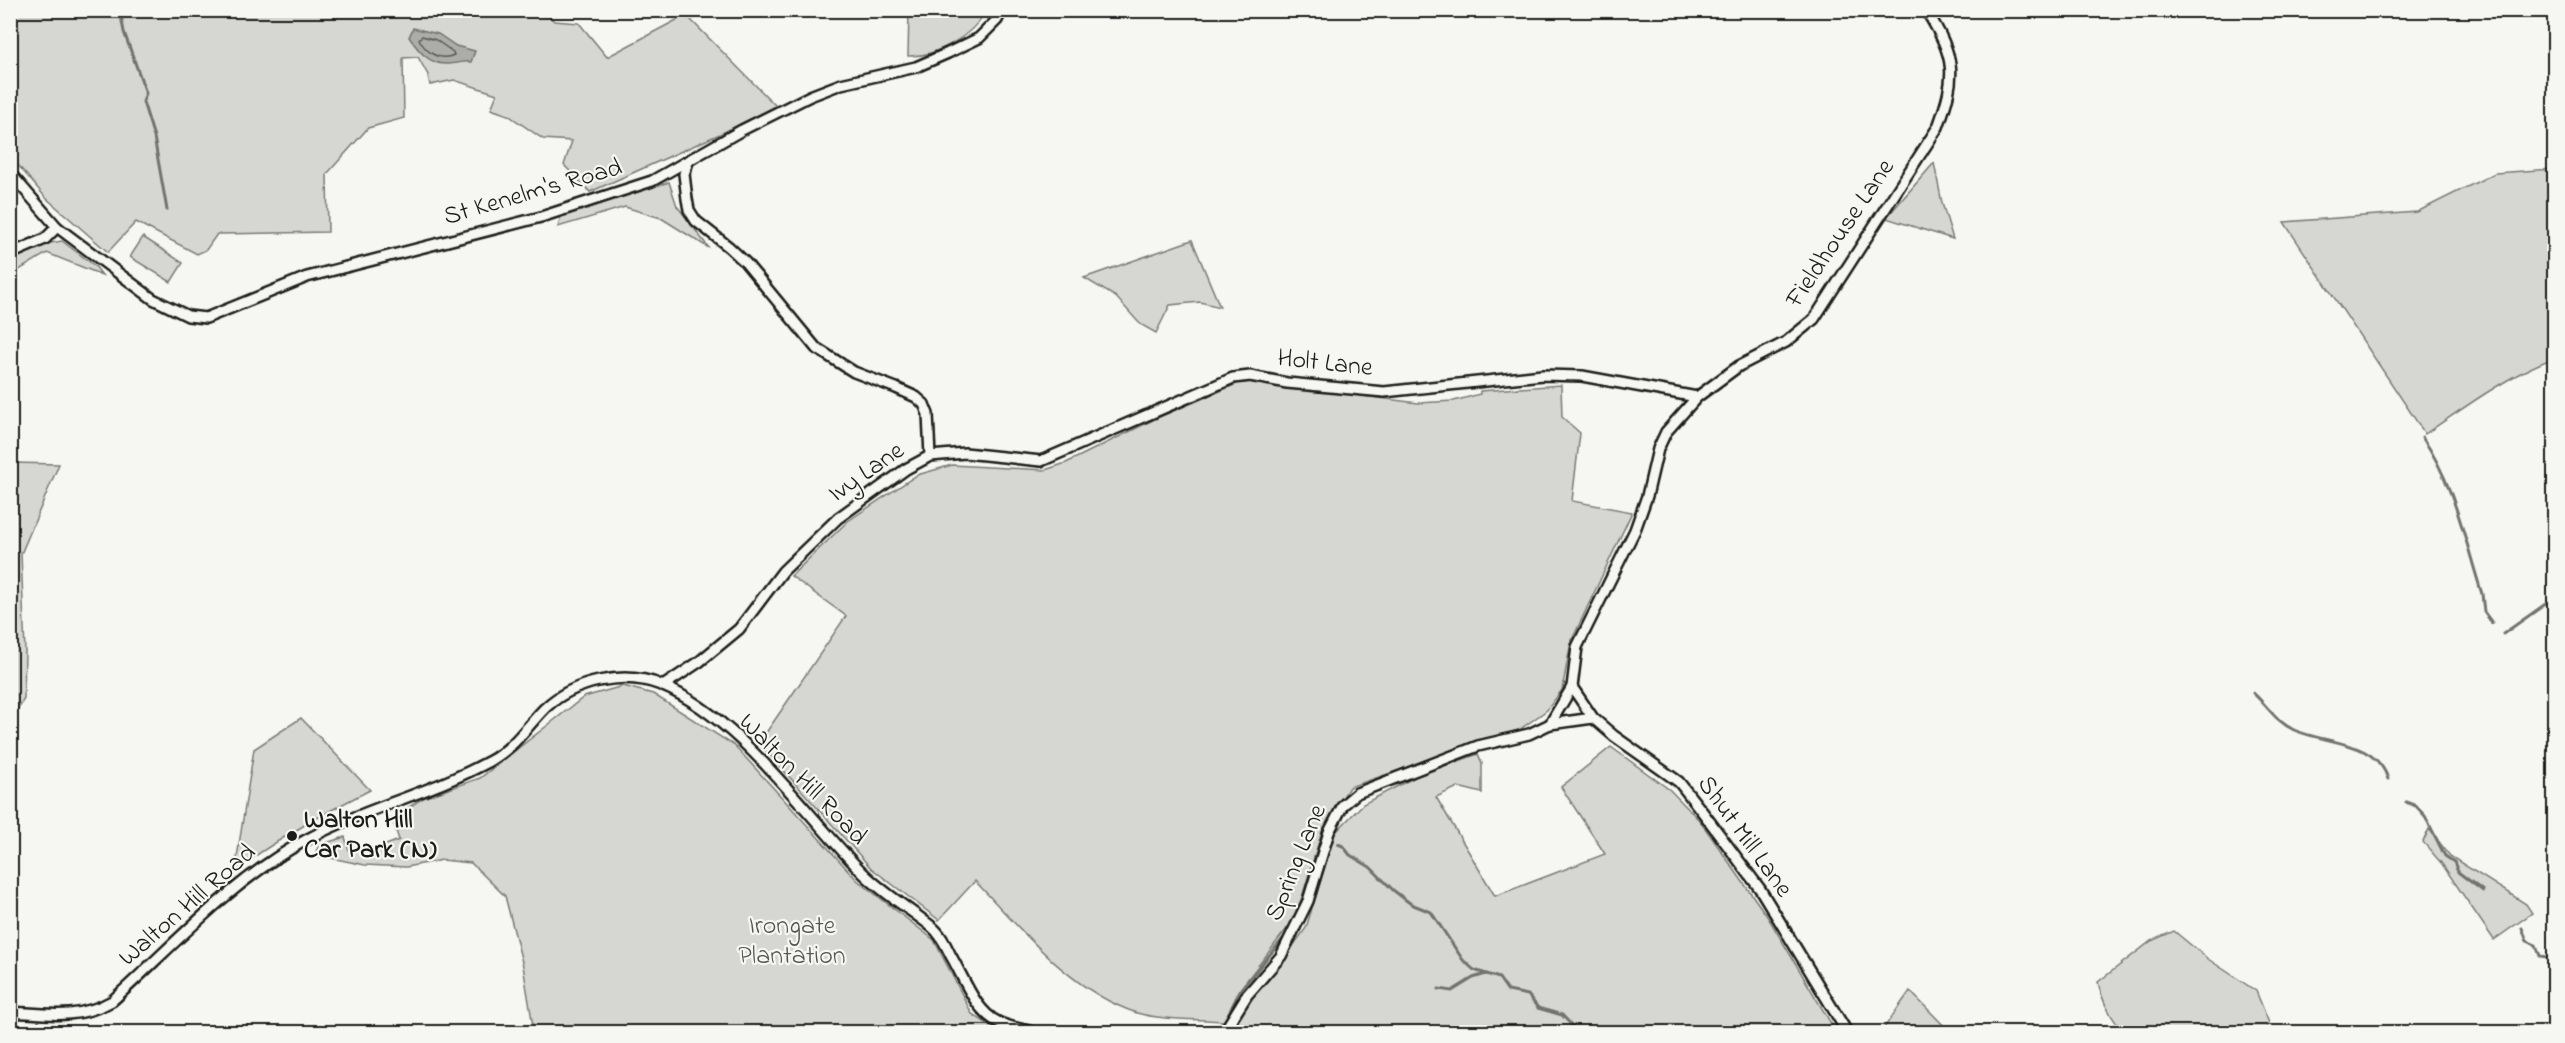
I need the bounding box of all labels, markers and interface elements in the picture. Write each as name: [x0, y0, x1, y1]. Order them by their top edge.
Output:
street label: St Kenelm's Road: [439, 149, 627, 237]
street label: Fieldhouse Lane: [1777, 152, 1905, 317]
street label: Holt Lane: [1275, 340, 1375, 388]
street label: Ivy Lane: [821, 433, 913, 513]
street label: Walton Hill Road: [729, 705, 876, 855]
street label: Shut Mill Lane: [1687, 768, 1802, 906]
street label: Spring Lane: [1256, 799, 1338, 927]
place label: Walton Hill Car Park (N): [304, 802, 437, 870]
marker: Walton Hill Car Park (N): [285, 829, 299, 843]
street label: Walton Hill Road: [111, 835, 266, 977]
park label: Irongate Plantation: [738, 908, 846, 976]

